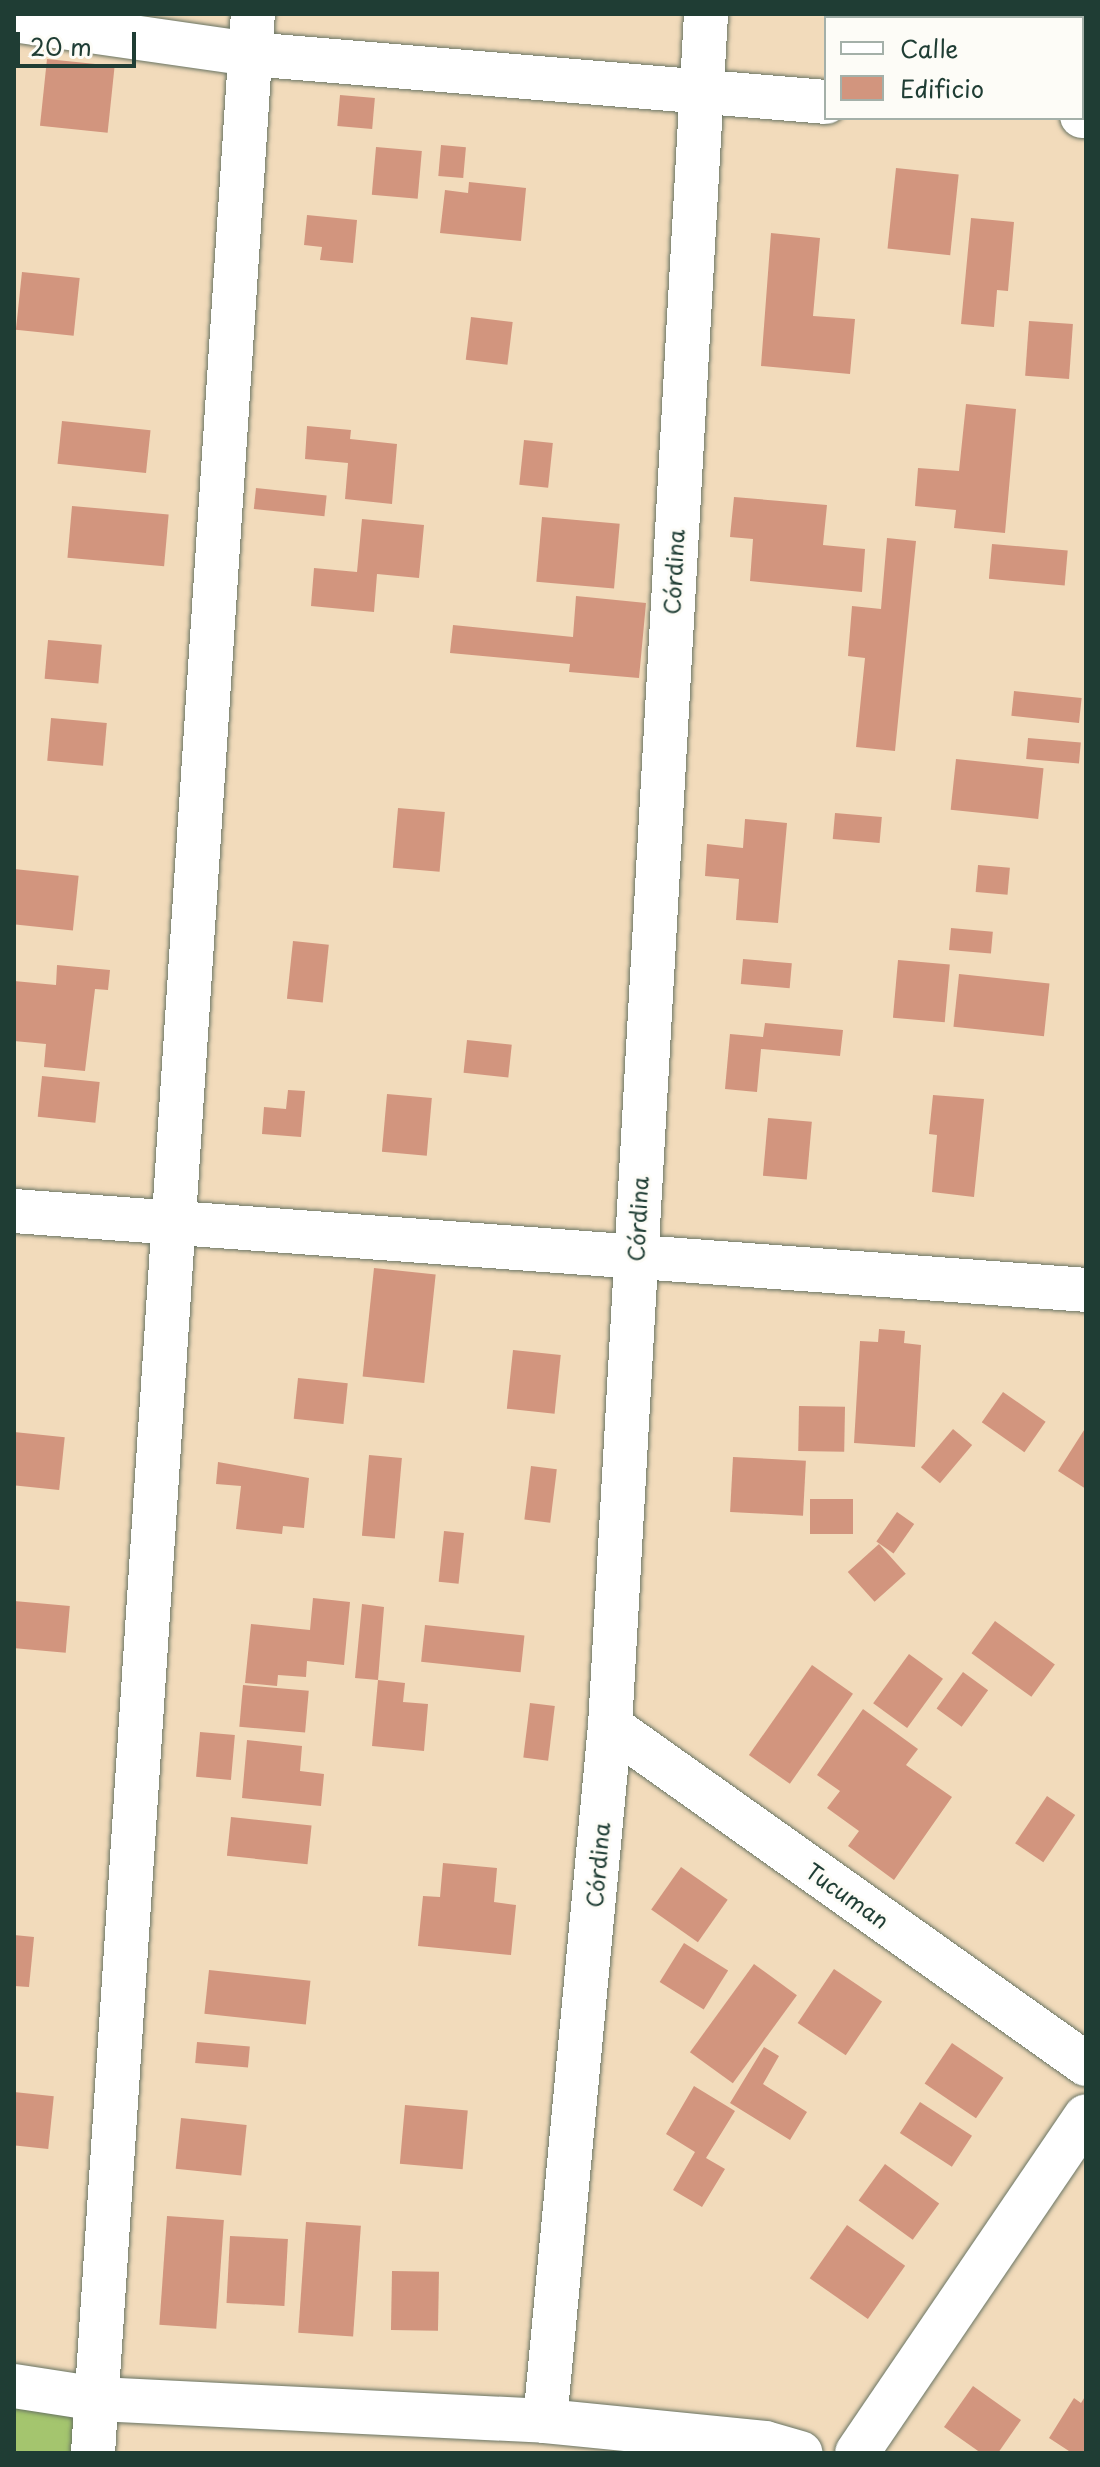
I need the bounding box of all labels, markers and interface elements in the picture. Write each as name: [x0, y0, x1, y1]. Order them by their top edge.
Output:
scale bar: [20, 16, 140, 66]
legend: [824, 16, 1084, 120]
text: 20 m: [30, 28, 92, 64]
text: Calle: [900, 30, 958, 66]
text: Edificio: [900, 70, 984, 106]
street label: Córdina: [658, 529, 688, 615]
street label: Córdina: [622, 1176, 652, 1262]
street label: Córdina: [580, 1821, 614, 1909]
street label: Tucuman: [801, 1857, 895, 1933]

